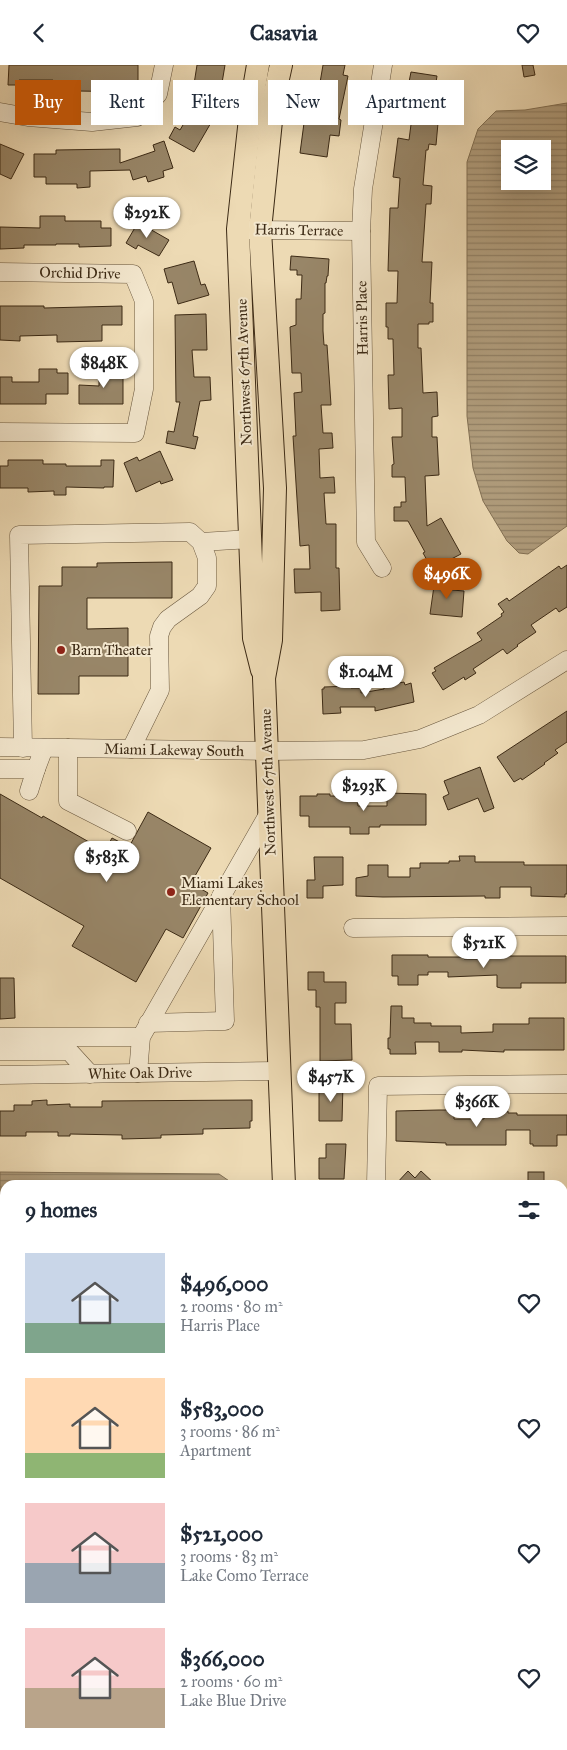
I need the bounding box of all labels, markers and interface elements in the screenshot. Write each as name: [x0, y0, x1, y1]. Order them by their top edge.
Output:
icon: back: [25, 19, 53, 47]
text: Casavia: [250, 19, 317, 46]
icon: heart: [514, 19, 542, 47]
chip: Buy: [15, 80, 81, 125]
chip: Rent: [91, 80, 163, 125]
chip: Filters: [173, 80, 258, 125]
chip: New: [268, 80, 338, 125]
chip: Apartment: [348, 80, 464, 125]
map controls: [501, 140, 551, 190]
button: layers: [501, 140, 551, 190]
pin: $292K: [112, 197, 182, 239]
text: $292K: [124, 203, 170, 222]
street label: Harris Terrace: [254, 220, 344, 240]
street label: Orchid Drive: [39, 263, 121, 283]
street label: Harris Place: [352, 280, 372, 356]
street label: Northwest 67th Avenue: [232, 298, 256, 446]
pin: $848K: [69, 347, 139, 389]
text: $848K: [81, 353, 127, 372]
pin: $496K: [412, 557, 482, 600]
text: $496K: [424, 564, 470, 583]
place label: Barn Theater: [71, 641, 153, 659]
marker: Barn Theater: [55, 644, 67, 656]
pin: $1.04M: [325, 655, 407, 698]
text: $1.04M: [339, 662, 393, 681]
street label: Northwest 67th Avenue: [256, 708, 280, 856]
street label: Miami Lakeway South: [104, 740, 245, 760]
pin: $293K: [329, 769, 399, 812]
text: $293K: [342, 776, 386, 795]
pin: $583K: [72, 841, 142, 883]
text: $583K: [85, 847, 129, 866]
place label: Miami Lakes Elementary School: [181, 874, 300, 909]
marker: Miami Lakes Elementary School: [165, 886, 177, 898]
pin: $521K: [449, 927, 519, 969]
text: $521K: [463, 933, 505, 952]
pin: $457K: [296, 1061, 366, 1103]
street label: White Oak Drive: [88, 1063, 192, 1083]
text: $457K: [308, 1067, 354, 1086]
pin: $366K: [442, 1085, 512, 1128]
text: $366K: [455, 1092, 499, 1111]
icon: filters: [515, 1196, 543, 1224]
text: 9 homes: [25, 1197, 97, 1223]
text: $496,000: [180, 1271, 268, 1297]
icon: home: [65, 1273, 125, 1333]
icon: heart: [515, 1289, 543, 1317]
text: 2 rooms · 80 m²: [180, 1297, 283, 1316]
text: Harris Place: [180, 1316, 260, 1335]
text: $583,000: [180, 1396, 264, 1422]
icon: home: [65, 1398, 125, 1458]
icon: heart: [515, 1414, 543, 1442]
text: 3 rooms · 86 m²: [180, 1422, 280, 1441]
text: Apartment: [180, 1441, 252, 1460]
text: $521,000: [180, 1521, 263, 1547]
icon: home: [65, 1523, 125, 1583]
icon: heart: [515, 1539, 543, 1567]
text: 3 rooms · 83 m²: [180, 1547, 278, 1566]
text: Lake Como Terrace: [180, 1566, 309, 1585]
text: $366,000: [180, 1646, 265, 1672]
icon: home: [65, 1648, 125, 1708]
icon: heart: [515, 1664, 543, 1692]
text: 2 rooms · 60 m²: [180, 1672, 282, 1691]
text: Lake Blue Drive: [180, 1691, 286, 1710]

